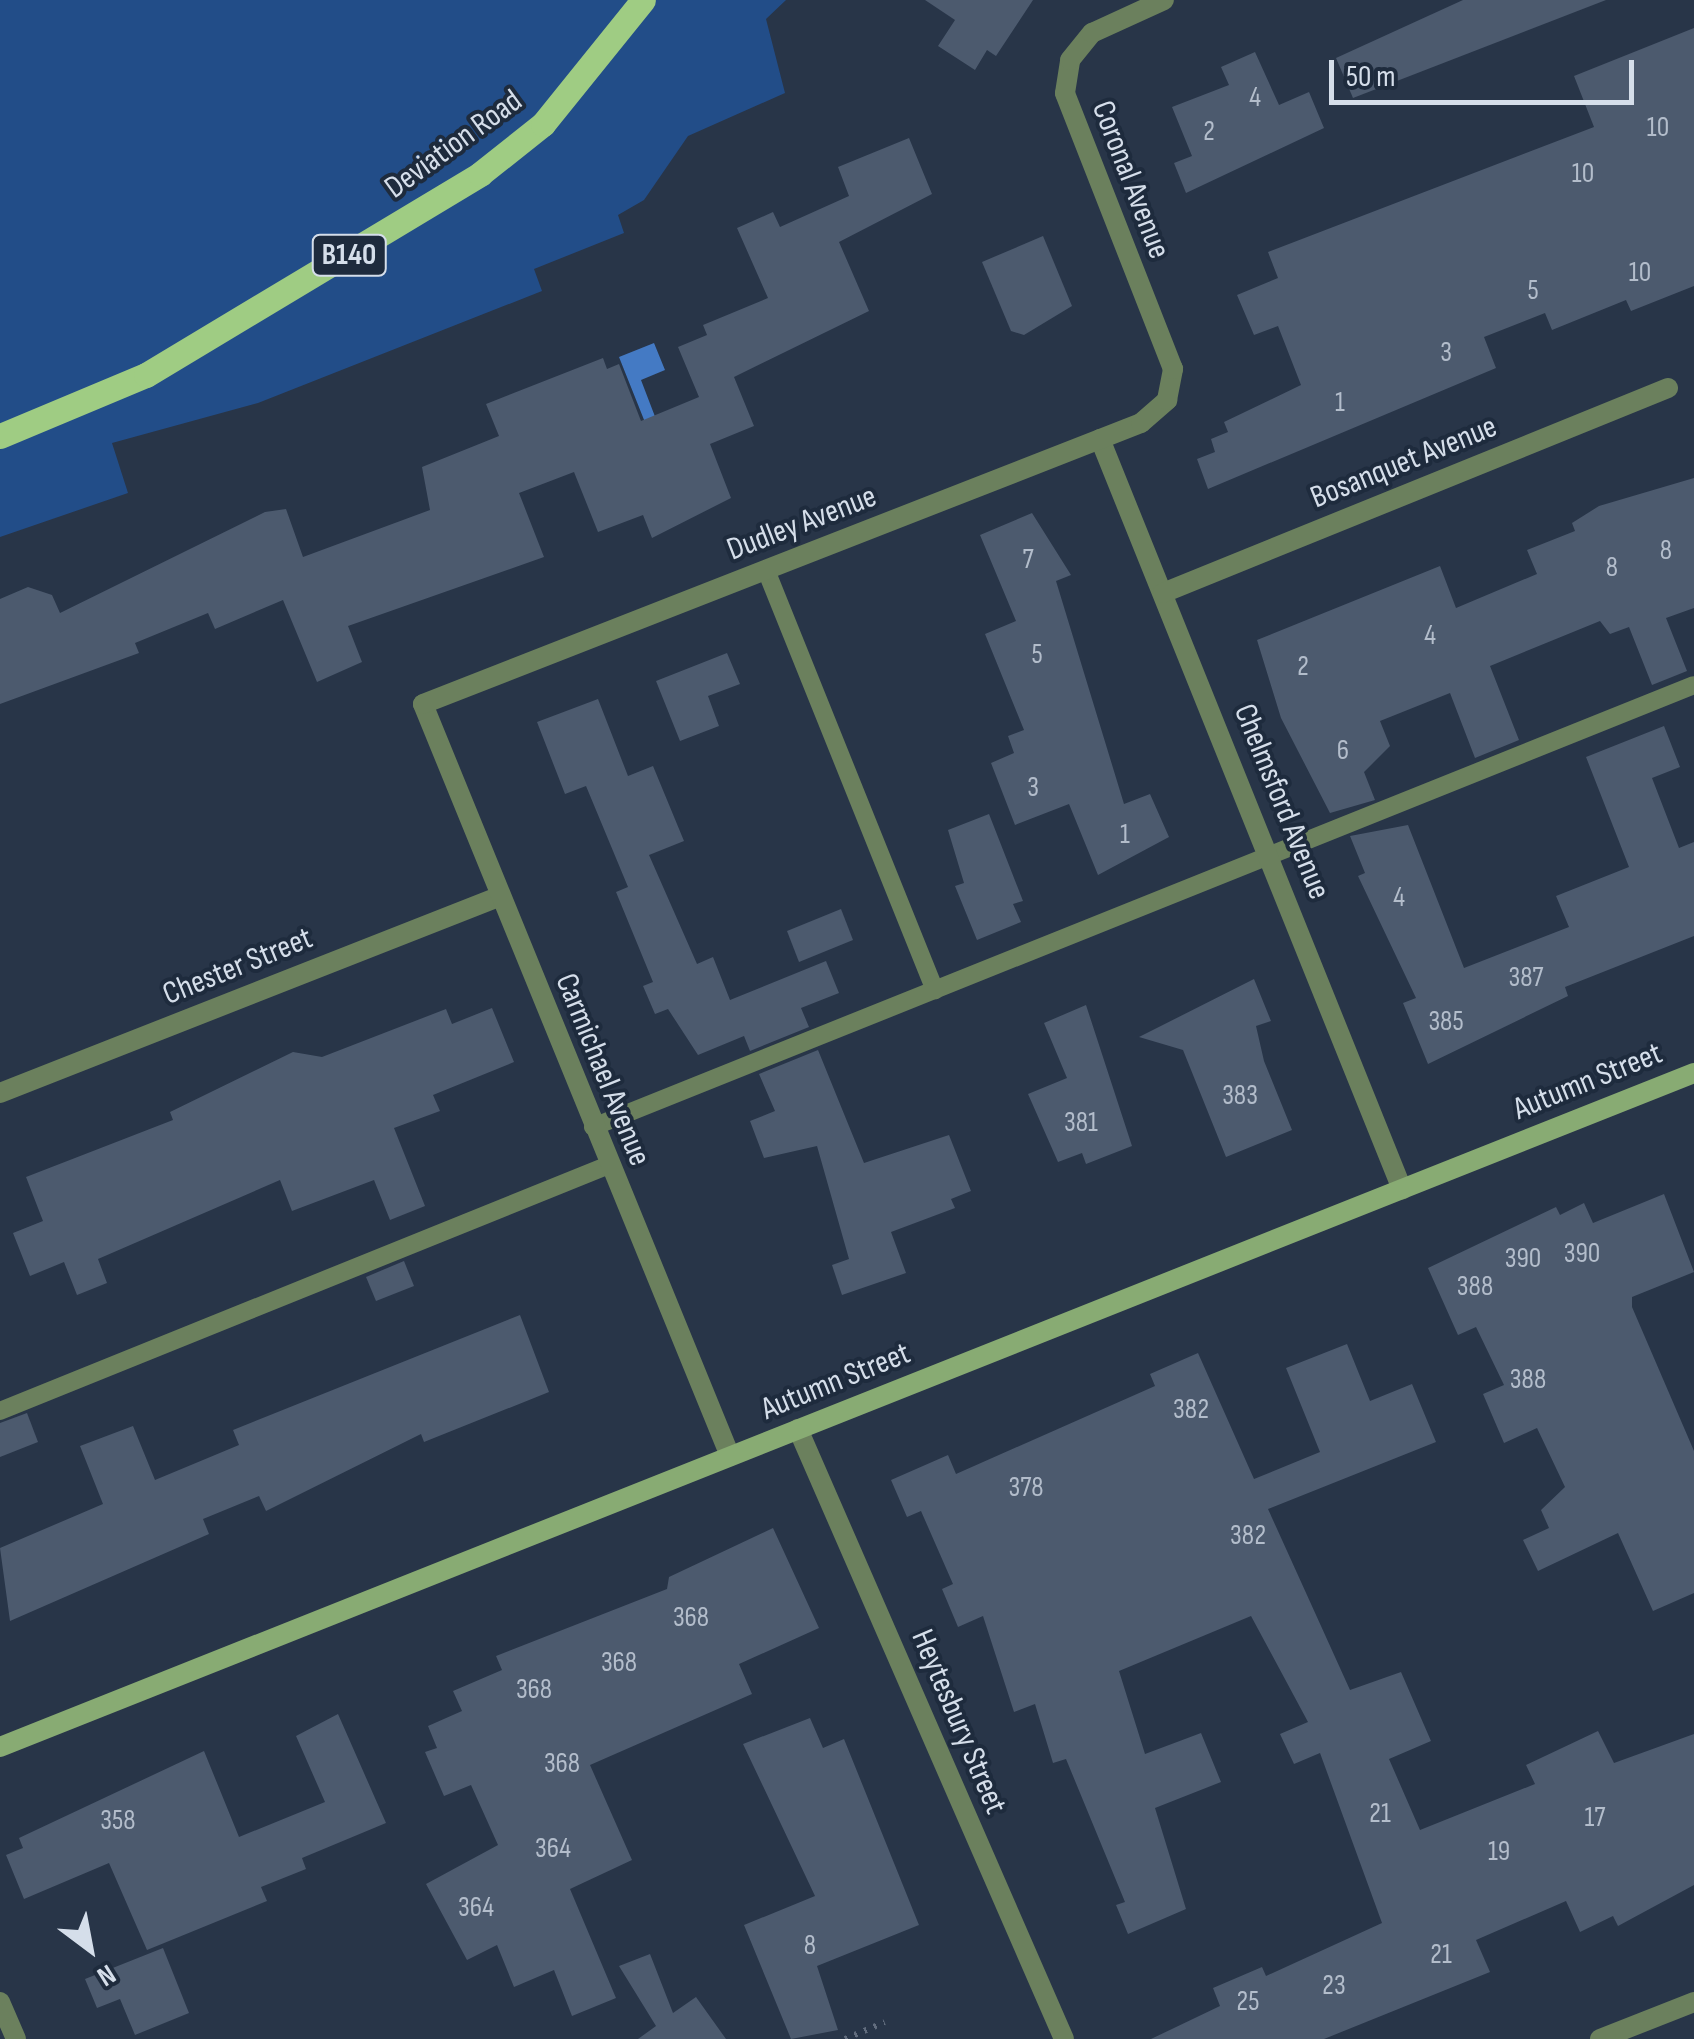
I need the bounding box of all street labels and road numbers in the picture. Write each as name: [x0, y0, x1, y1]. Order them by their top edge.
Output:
street label: Deviation Road: [378, 82, 530, 208]
street label: Coronal Avenue: [1082, 96, 1178, 264]
road number: B140: [312, 230, 386, 280]
street label: Bosanquet Avenue: [1305, 408, 1503, 518]
street label: Dudley Avenue: [722, 478, 882, 570]
street label: Chelmsford Avenue: [1224, 699, 1338, 905]
street label: Chester Street: [158, 920, 318, 1014]
street label: Carmichael Avenue: [546, 968, 658, 1172]
street label: Autumn Street: [1508, 1035, 1668, 1129]
street label: Autumn Street: [756, 1335, 916, 1429]
street label: Heytesbury Street: [902, 1624, 1014, 1820]

